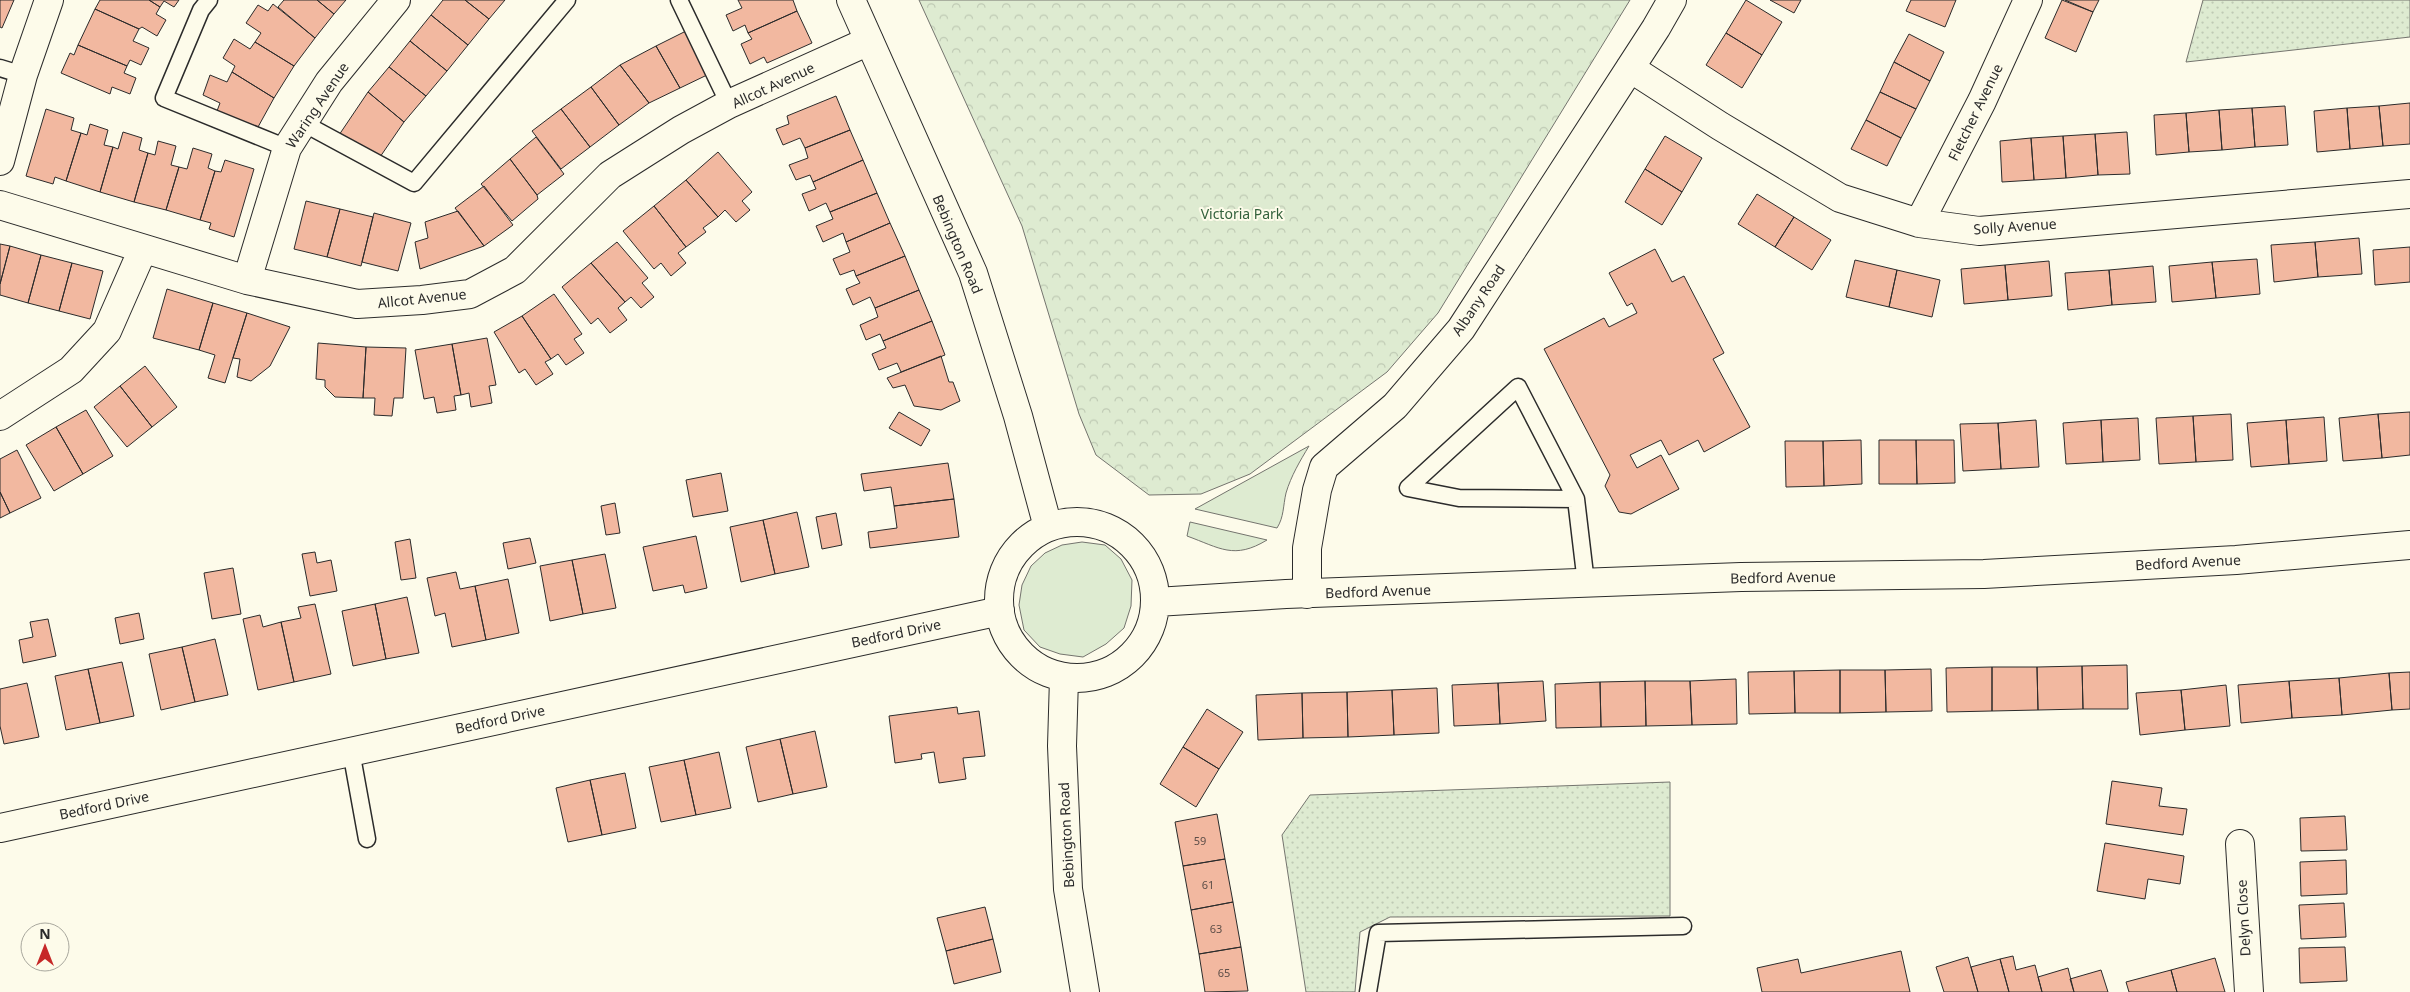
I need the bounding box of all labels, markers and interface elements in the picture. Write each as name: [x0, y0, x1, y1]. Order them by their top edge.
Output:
street label: Allcot Avenue: [729, 57, 818, 112]
street label: Waring Avenue: [281, 58, 353, 152]
street label: Fletcher Avenue: [1943, 60, 2007, 164]
street label: Bebington Road: [929, 192, 987, 296]
park label: Victoria Park: [1201, 204, 1284, 223]
street label: Solly Avenue: [1973, 214, 2057, 238]
street label: Albany Road: [1447, 261, 1509, 339]
street label: Allcot Avenue: [377, 284, 467, 312]
street label: Bedford Avenue: [2135, 550, 2241, 574]
street label: Bedford Avenue: [1730, 567, 1836, 587]
street label: Bedford Avenue: [1325, 580, 1431, 602]
street label: Bedford Drive: [849, 614, 943, 652]
street label: Bedford Drive: [453, 700, 547, 738]
street label: Bebington Road: [1054, 782, 1078, 888]
street label: Bedford Drive: [57, 786, 151, 824]
house number: 59: [1194, 833, 1206, 848]
house number: 61: [1202, 877, 1214, 892]
street label: Delyn Close: [2232, 879, 2254, 957]
house number: 63: [1210, 921, 1222, 936]
north arrow: [20, 922, 70, 972]
text: N: [39, 924, 51, 943]
house number: 65: [1218, 965, 1230, 980]

